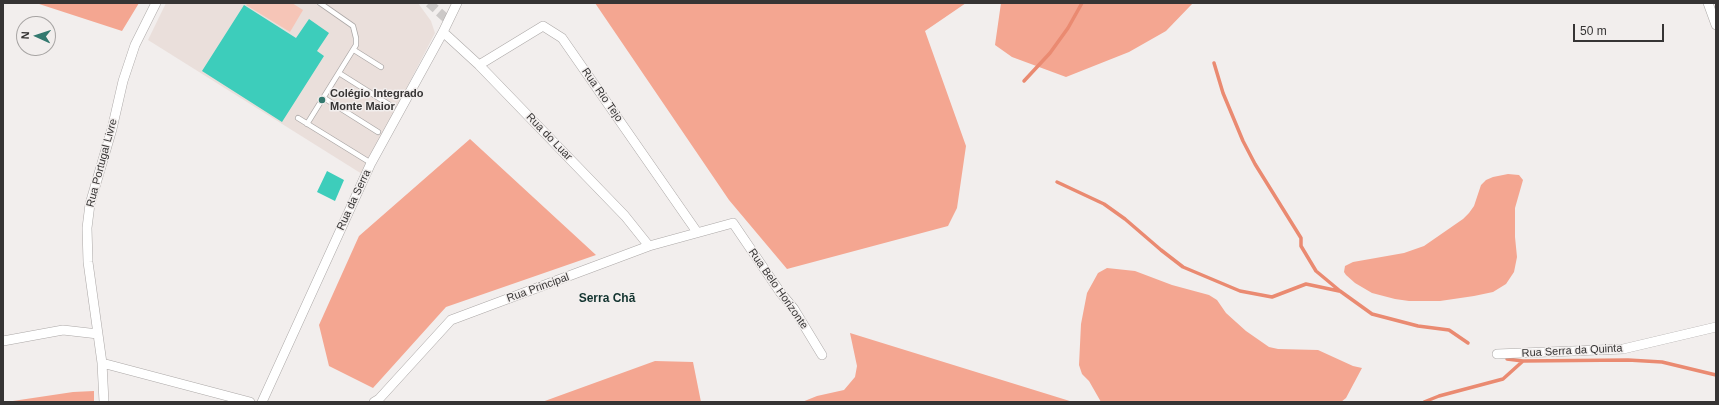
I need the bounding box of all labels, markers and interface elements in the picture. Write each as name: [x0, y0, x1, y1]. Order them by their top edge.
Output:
north arrow: [16, 16, 56, 56]
scale bar: [1575, 16, 1666, 42]
text: 50 m: [1580, 24, 1607, 38]
text: N: [19, 31, 31, 40]
street label: Rua Rio Tejo: [579, 65, 625, 125]
place label: Colégio Integrado Monte Maior: [330, 87, 424, 113]
marker: Colégio Integrado Monte Maior: [317, 95, 327, 105]
street label: Rua do Luar: [523, 111, 575, 163]
street label: Rua Portugal Livre: [84, 117, 120, 209]
street label: Rua da Serra: [334, 168, 374, 232]
street label: Rua Belo Horizonte: [745, 246, 811, 332]
street label: Rua Principal: [505, 271, 571, 305]
district label: Serra Chã: [579, 292, 635, 306]
street label: Rua Serra da Quinta: [1521, 342, 1623, 360]

